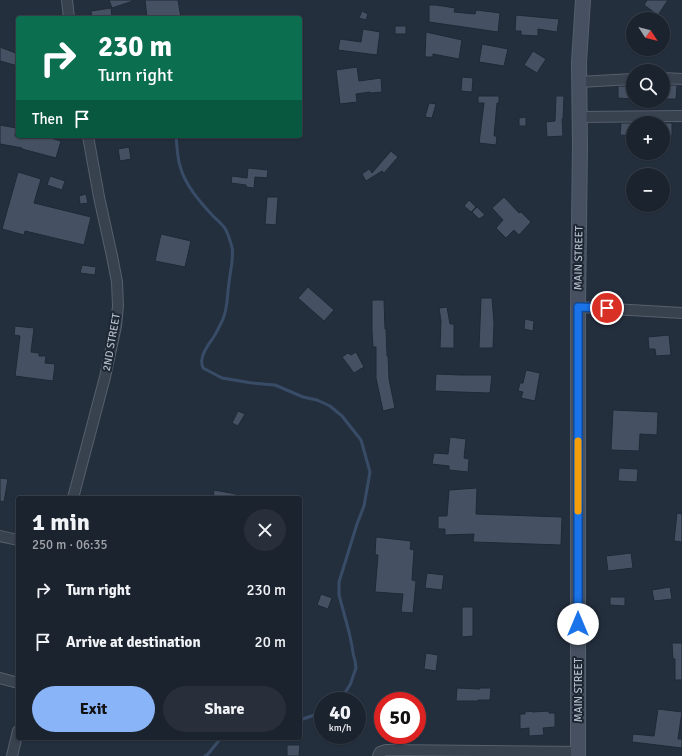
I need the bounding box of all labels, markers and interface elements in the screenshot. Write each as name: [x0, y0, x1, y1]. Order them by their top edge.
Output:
north arrow: [626, 12, 670, 56]
map controls: [626, 12, 670, 212]
text: 230 m: [98, 30, 172, 64]
icon: right: [32, 32, 84, 84]
text: Turn right: [98, 64, 173, 86]
button: search: [626, 64, 670, 108]
icon: arrive: [71, 108, 93, 130]
text: Then: [32, 110, 63, 128]
button: +: [626, 116, 670, 160]
button: −: [626, 168, 670, 212]
street label: MAIN STREET: [571, 225, 586, 290]
pin: [590, 291, 624, 325]
icon: arrive: [596, 297, 618, 319]
street label: 2ND STREET: [100, 311, 123, 372]
text: 1 min: [32, 507, 90, 537]
button: close: [244, 509, 286, 551]
text: 250 m · 06:35: [32, 537, 108, 553]
icon: right: [32, 579, 54, 601]
text: Turn right: [66, 581, 131, 599]
text: 230 m: [246, 581, 286, 599]
position arrow: [557, 603, 599, 645]
icon: arrive: [32, 631, 54, 653]
text: Arrive at destination: [66, 633, 201, 651]
text: 20 m: [255, 633, 286, 651]
street label: MAIN STREET: [572, 657, 585, 722]
button: Exit: [32, 686, 155, 732]
button: Share: [163, 686, 286, 732]
speed limit sign: 50: [374, 692, 426, 744]
text: 40: [329, 700, 351, 725]
text: km/h: [329, 722, 351, 734]

